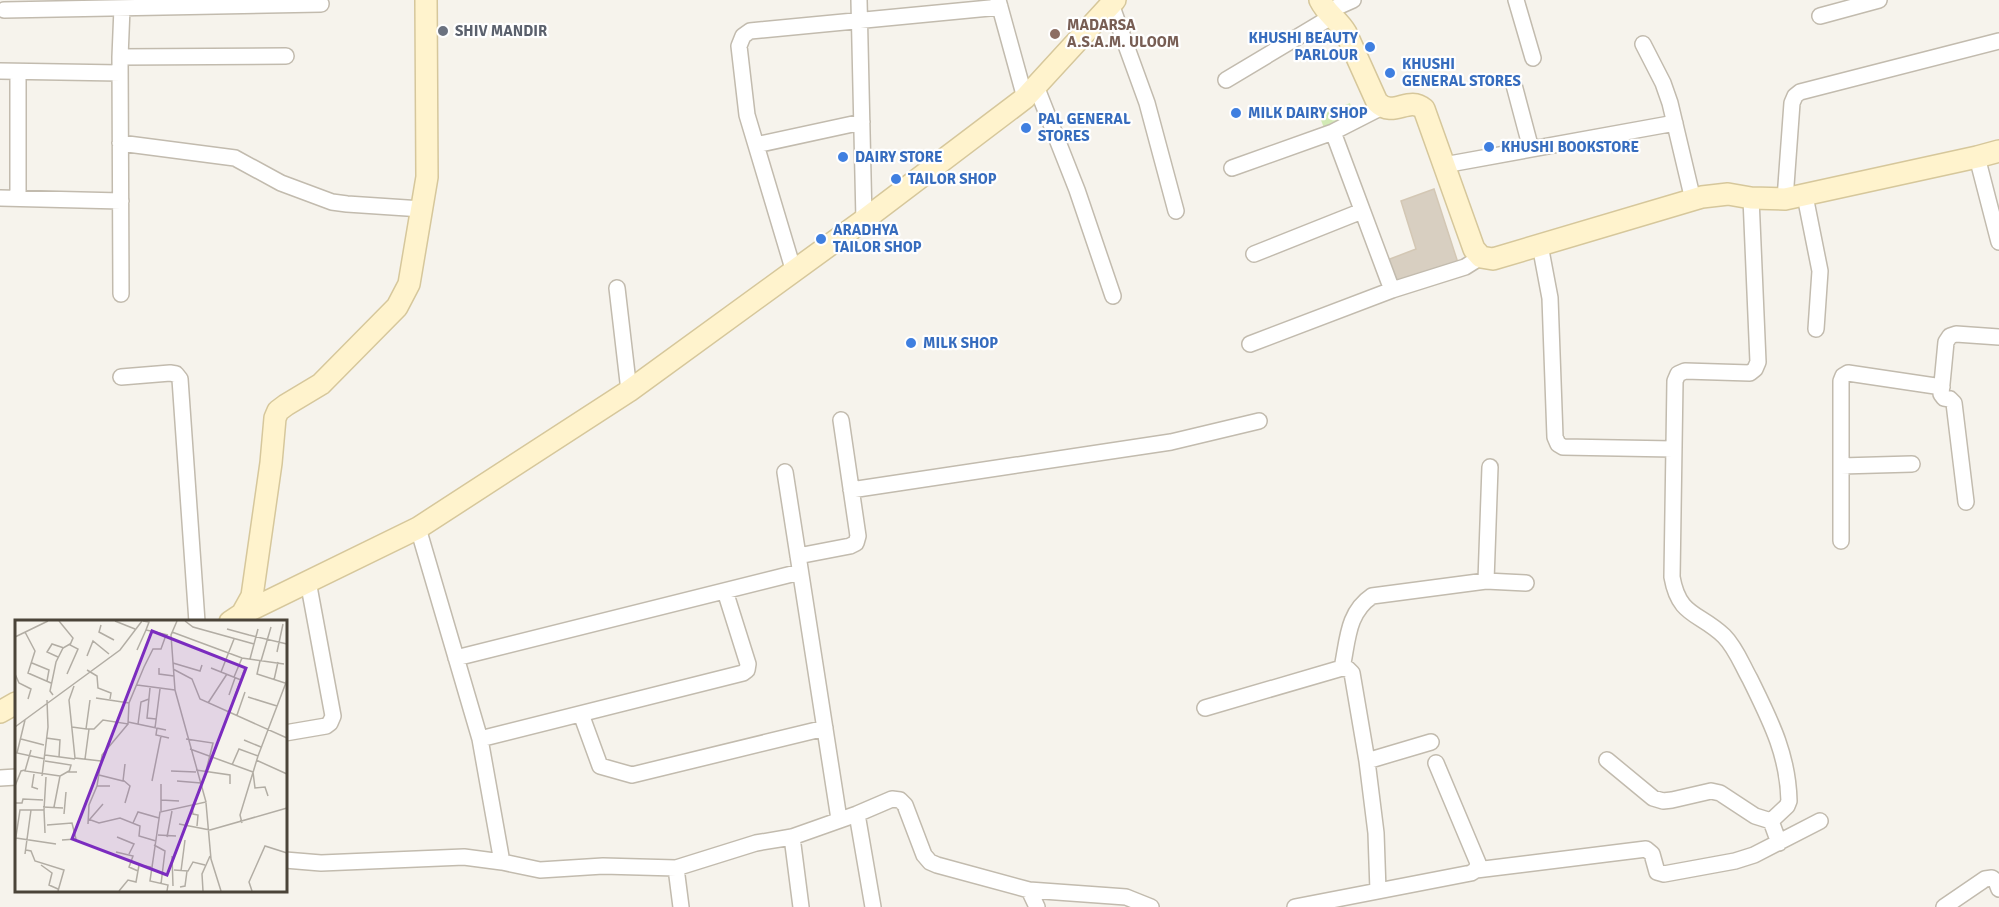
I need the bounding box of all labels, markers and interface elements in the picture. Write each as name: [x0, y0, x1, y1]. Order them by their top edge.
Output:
place label: MADARSA A.S.A.M. ULOOM: [1067, 16, 1179, 51]
place label: SHIV MANDIR: [455, 22, 547, 40]
marker: SHIV MANDIR: [436, 24, 450, 38]
marker: MADARSA A.S.A.M. ULOOM: [1048, 27, 1062, 41]
place label: KHUSHI BEAUTY PARLOUR: [1249, 29, 1359, 64]
marker: KHUSHI BEAUTY PARLOUR: [1363, 40, 1377, 54]
place label: KHUSHI GENERAL STORES: [1402, 55, 1521, 90]
marker: KHUSHI GENERAL STORES: [1383, 66, 1397, 80]
place label: MILK DAIRY SHOP: [1248, 104, 1368, 122]
marker: MILK DAIRY SHOP: [1229, 106, 1243, 120]
place label: PAL GENERAL STORES: [1038, 110, 1131, 145]
marker: PAL GENERAL STORES: [1019, 121, 1033, 135]
place label: KHUSHI BOOKSTORE: [1501, 138, 1639, 156]
marker: KHUSHI BOOKSTORE: [1482, 140, 1496, 154]
place label: DAIRY STORE: [855, 148, 943, 166]
marker: DAIRY STORE: [836, 150, 850, 164]
place label: TAILOR SHOP: [908, 170, 997, 188]
marker: TAILOR SHOP: [889, 172, 903, 186]
place label: ARADHYA TAILOR SHOP: [833, 221, 922, 256]
marker: ARADHYA TAILOR SHOP: [814, 232, 828, 246]
place label: MILK SHOP: [923, 334, 998, 352]
marker: MILK SHOP: [904, 336, 918, 350]
inset map: [15, 620, 286, 892]

